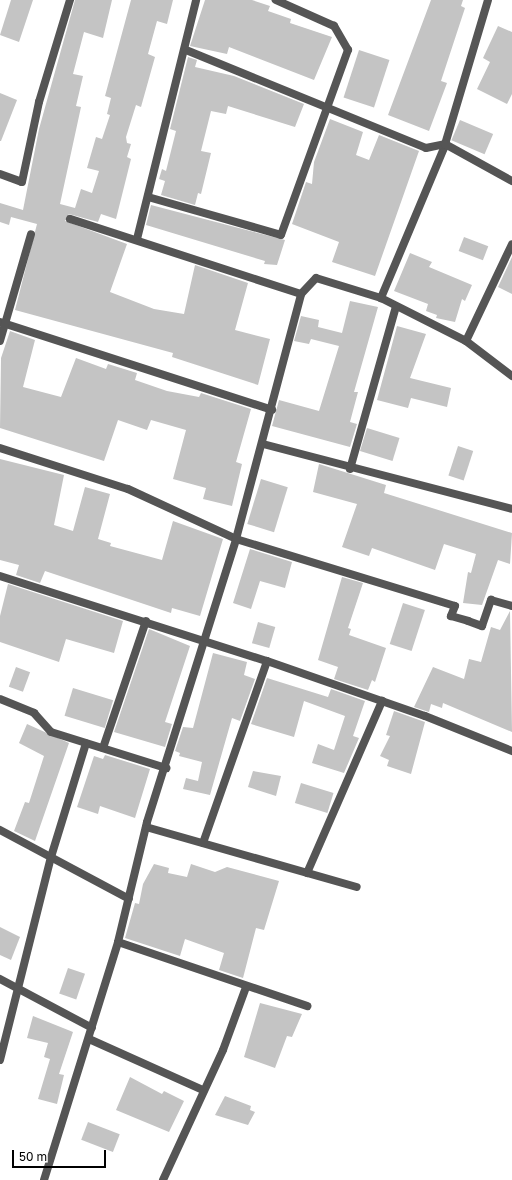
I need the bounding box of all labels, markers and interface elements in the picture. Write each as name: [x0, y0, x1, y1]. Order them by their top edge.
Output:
scale bar: [14, 1142, 108, 1168]
text: 50 m: [19, 1149, 47, 1164]

